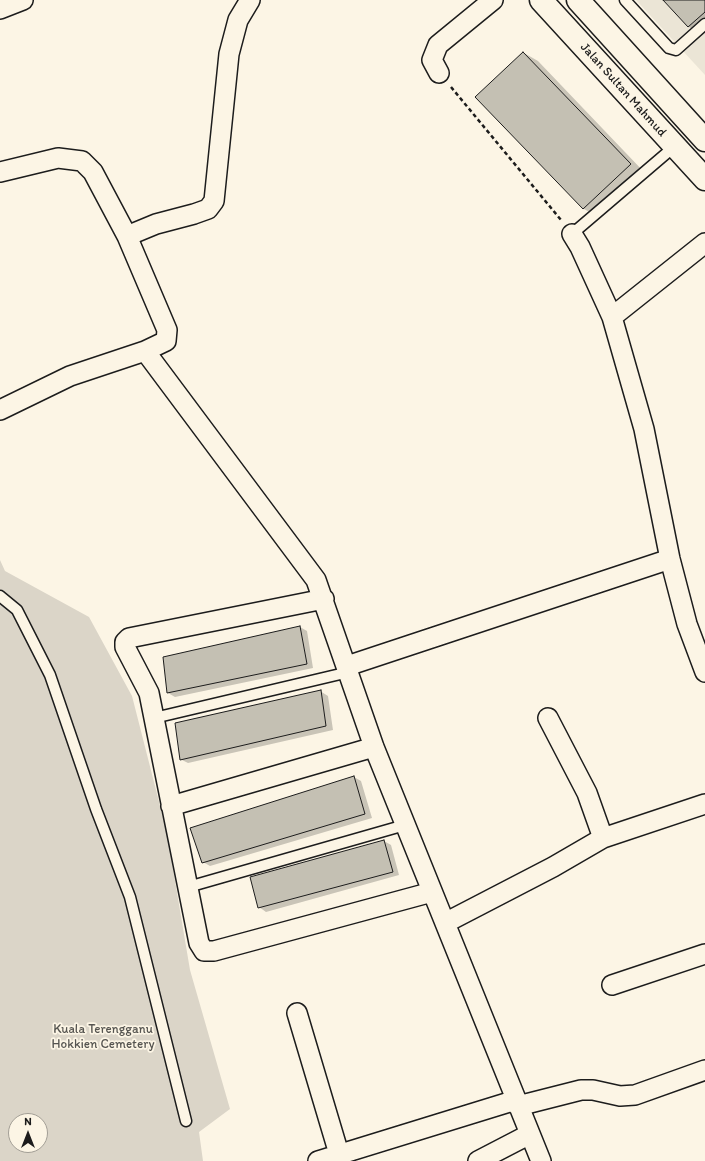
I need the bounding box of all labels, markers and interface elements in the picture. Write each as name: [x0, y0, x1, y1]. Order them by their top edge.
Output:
street label: Jalan Sultan Mahmud: [577, 40, 669, 140]
park label: Kuala Terengganu Hokkien Cemetery: [52, 1022, 154, 1053]
north arrow: [8, 1113, 48, 1153]
text: N: [24, 1115, 32, 1128]

